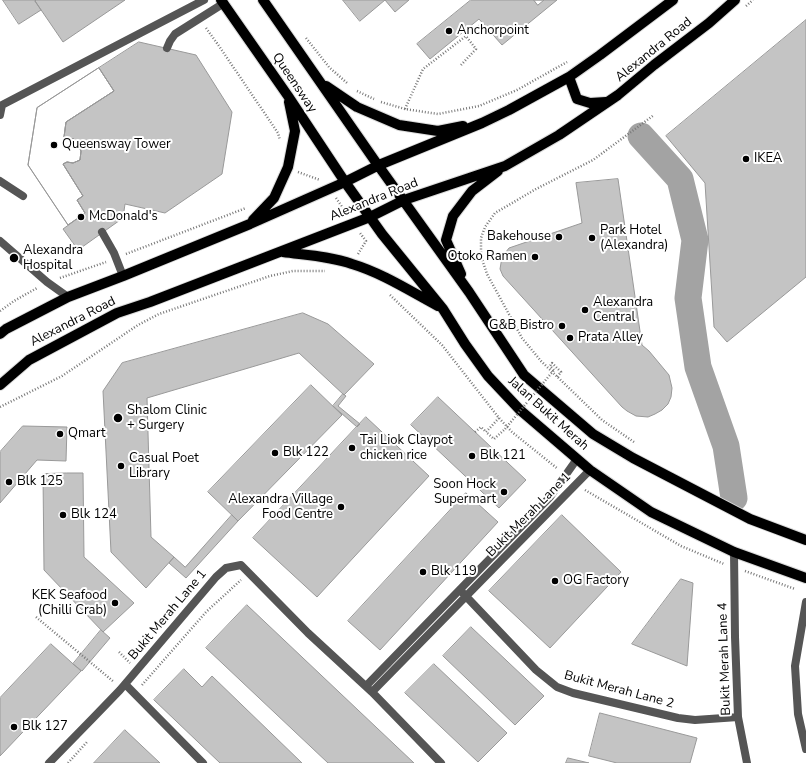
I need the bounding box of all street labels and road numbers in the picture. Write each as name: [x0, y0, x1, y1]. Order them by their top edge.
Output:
street label: Alexandra Road: [613, 14, 695, 86]
street label: Queensway: [268, 50, 320, 116]
street label: Alexandra Road: [328, 175, 420, 225]
street label: Alexandra Road: [28, 294, 118, 350]
street label: Jalan Bukit Merah: [505, 374, 591, 454]
street label: Bukit Merah Lane 1: [483, 469, 575, 561]
street label: Bukit Merah Lane 1: [126, 567, 210, 663]
street label: Bukit Merah Lane 4: [715, 602, 735, 716]
street label: Bukit Merah Lane 2: [562, 668, 676, 712]

